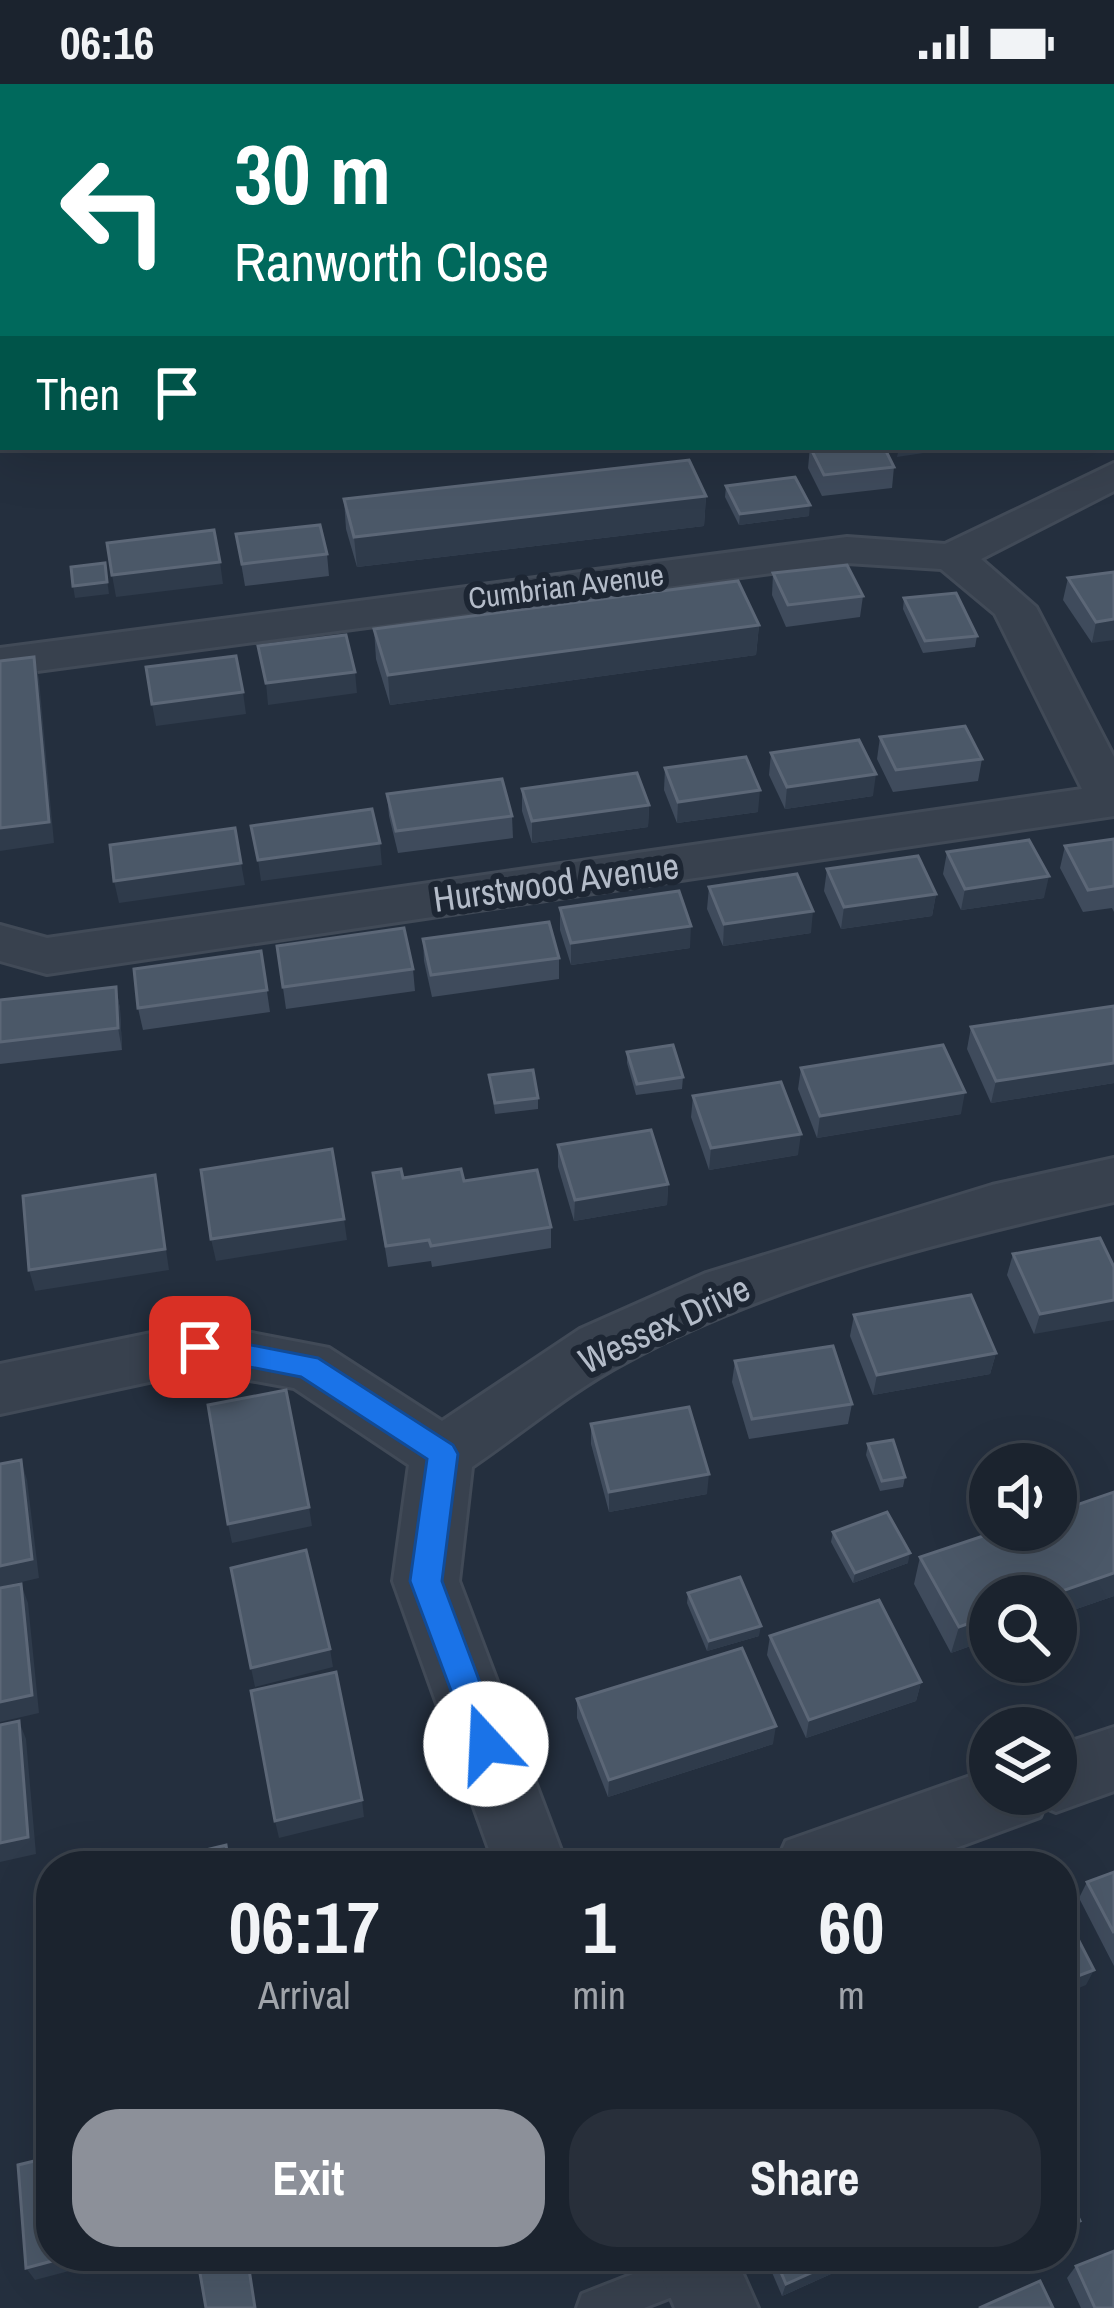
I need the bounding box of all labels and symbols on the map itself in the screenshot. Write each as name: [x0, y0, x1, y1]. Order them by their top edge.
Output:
street label: Cumbrian Avenue: [466, 554, 666, 618]
street label: Hurstwood Avenue: [430, 841, 682, 923]
street label: Wessex Drive: [571, 1264, 757, 1384]
pin: [149, 1296, 251, 1398]
position arrow: [423, 1681, 549, 1807]

